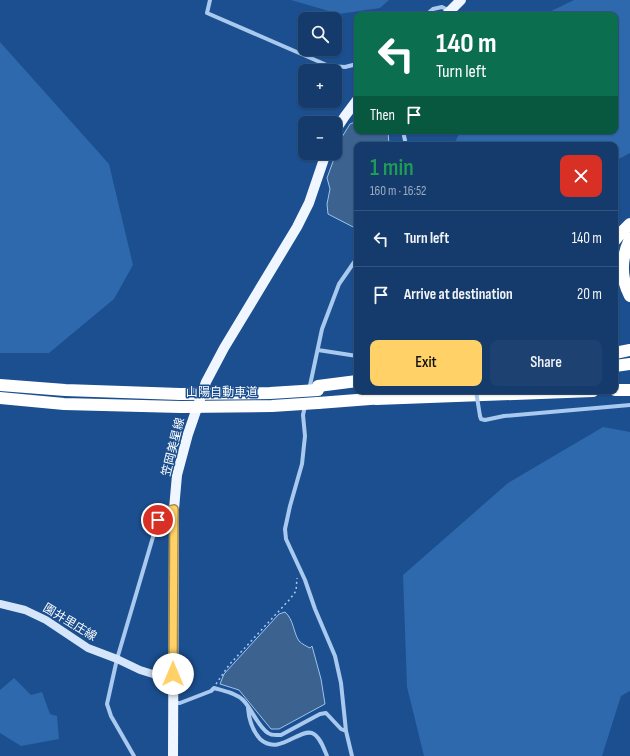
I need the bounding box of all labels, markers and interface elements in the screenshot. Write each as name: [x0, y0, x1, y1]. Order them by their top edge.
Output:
map controls: [298, 12, 342, 160]
button: search: [298, 12, 342, 56]
text: 140 m: [436, 27, 497, 60]
icon: left: [370, 28, 422, 80]
text: Turn left: [436, 61, 487, 82]
button: +: [298, 64, 342, 108]
icon: arrive: [403, 104, 425, 126]
text: Then: [370, 106, 395, 125]
button: −: [298, 116, 342, 160]
text: 1 min: [370, 153, 414, 182]
button: close: [560, 155, 602, 197]
text: 160 m · 16:52: [370, 183, 426, 199]
icon: left: [370, 228, 392, 250]
text: Turn left: [404, 229, 449, 248]
text: 140 m: [572, 229, 602, 248]
icon: arrive: [370, 284, 392, 306]
text: Arrive at destination: [404, 285, 513, 304]
text: 20 m: [577, 285, 602, 304]
button: Exit: [370, 340, 482, 386]
button: Share: [490, 340, 602, 386]
street label: 山陽自動車道: [186, 385, 258, 400]
street label: 笠岡美星線: [159, 416, 188, 478]
pin: [141, 503, 175, 537]
icon: arrive: [147, 509, 169, 531]
street label: 園井里庄線: [40, 601, 99, 644]
position arrow: [152, 653, 194, 695]

